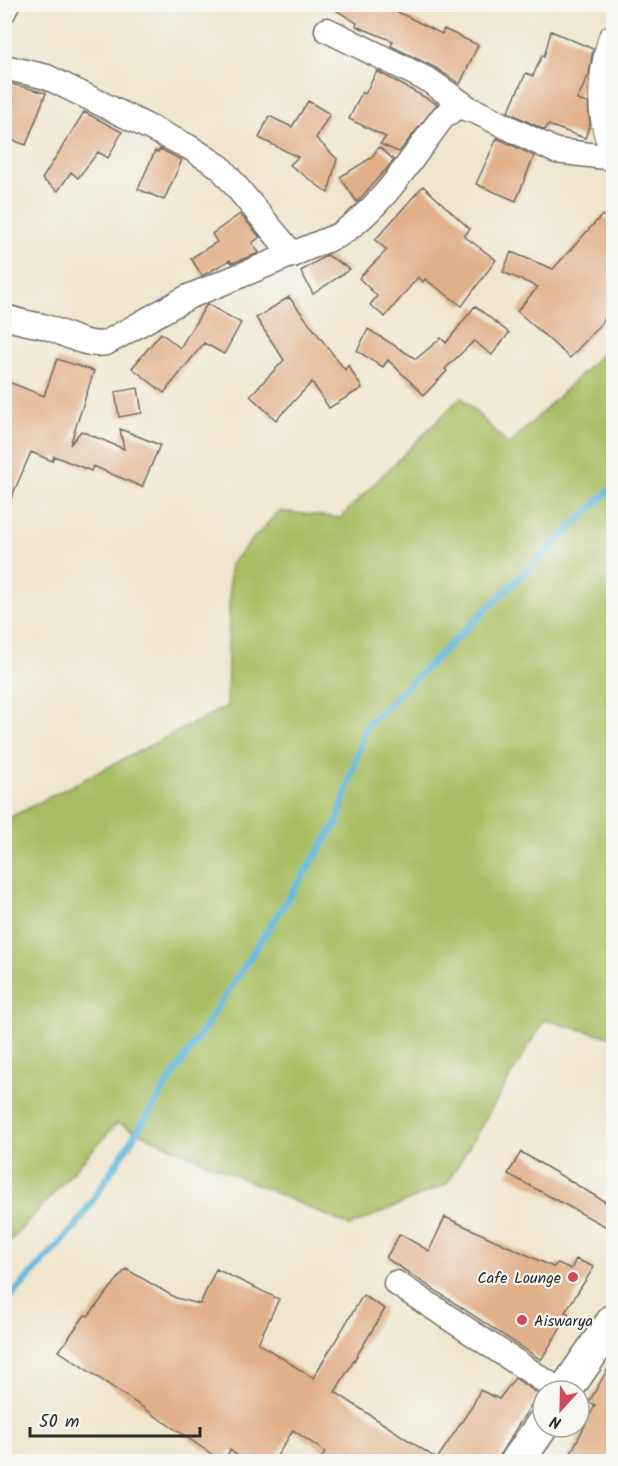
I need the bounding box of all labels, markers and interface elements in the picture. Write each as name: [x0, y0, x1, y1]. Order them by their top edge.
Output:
place label: Cafe Lounge: [477, 1266, 561, 1291]
marker: Cafe Lounge: [566, 1270, 580, 1284]
place label: Aiswarya: [534, 1309, 593, 1334]
marker: Aiswarya: [515, 1313, 529, 1327]
north arrow: [531, 1379, 591, 1439]
scale bar: [30, 1400, 200, 1438]
text: 50 m: [39, 1408, 79, 1437]
text: N: [547, 1408, 565, 1435]

